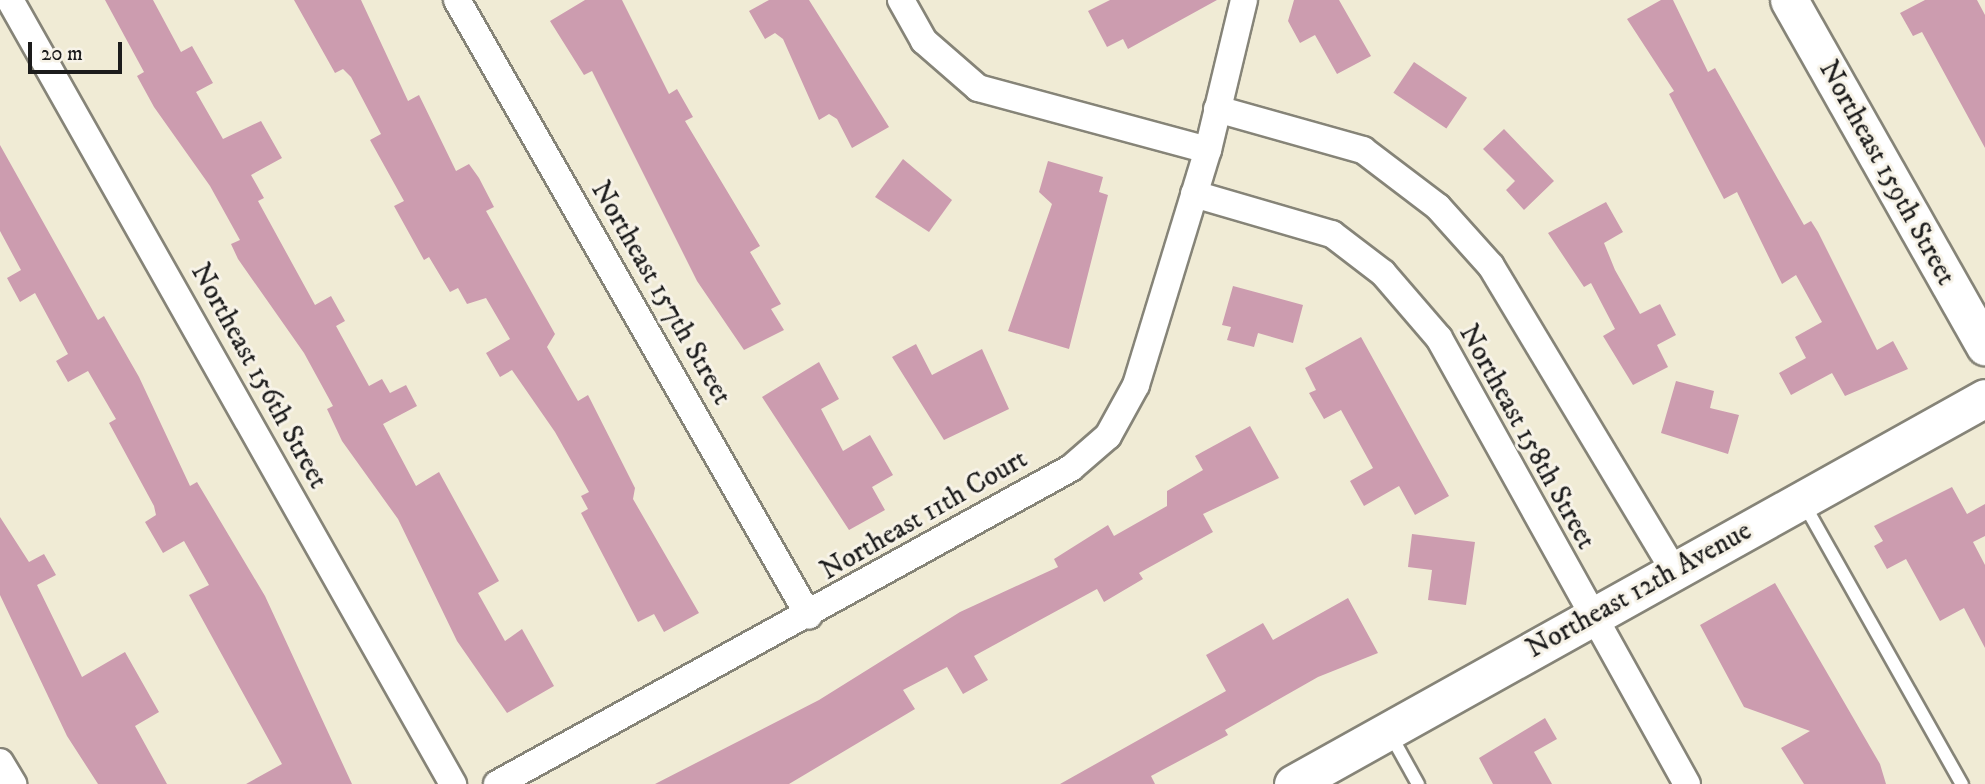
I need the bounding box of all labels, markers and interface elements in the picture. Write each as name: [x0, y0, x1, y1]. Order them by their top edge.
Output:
scale bar: [32, 28, 126, 72]
text: 20 m: [41, 41, 83, 67]
street label: Northeast 159th Street: [1811, 55, 1963, 291]
street label: Northeast 157th Street: [583, 175, 739, 411]
street label: Northeast 156th Street: [183, 258, 335, 494]
street label: Northeast 158th Street: [1451, 319, 1603, 555]
street label: Northeast 11th Court: [815, 442, 1033, 588]
street label: Northeast 12th Avenue: [1521, 514, 1757, 666]

